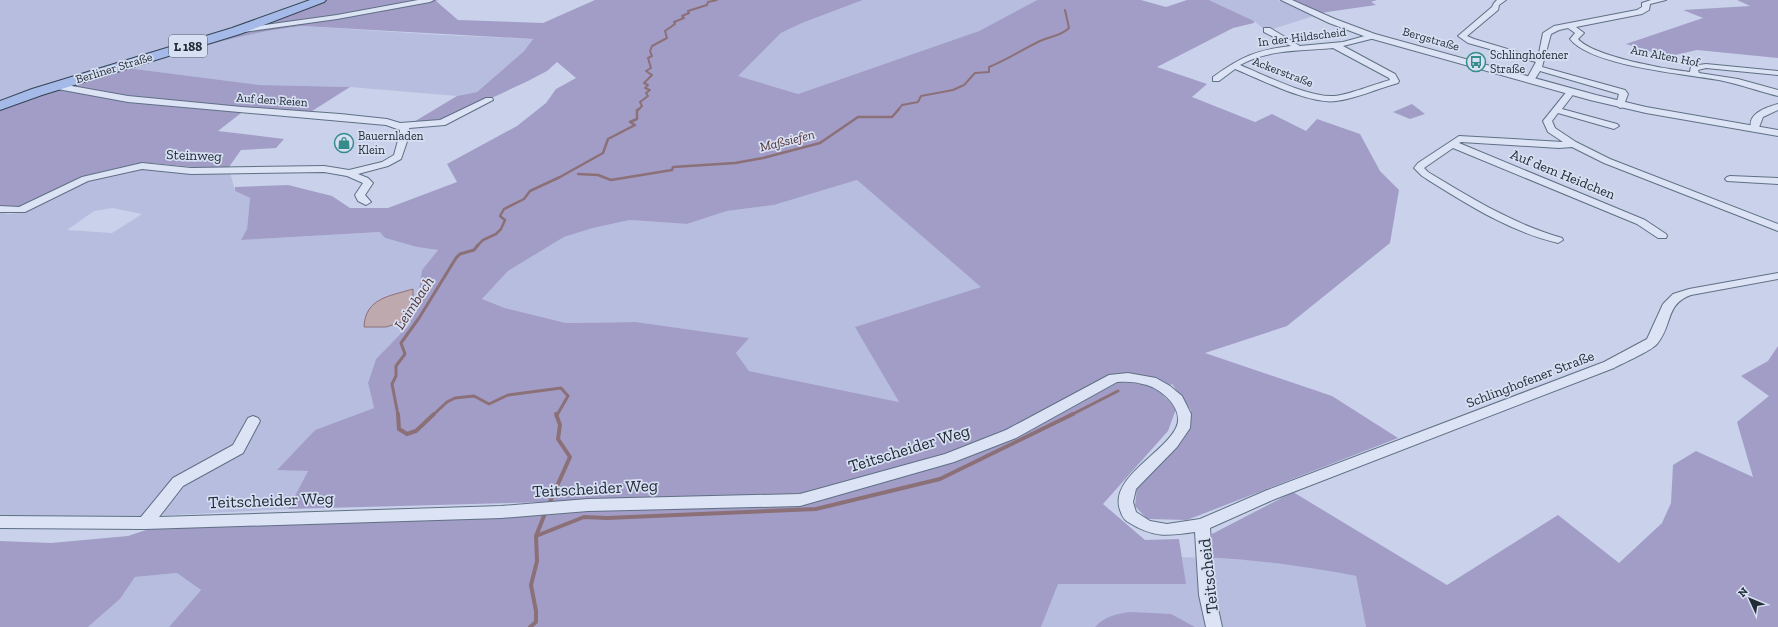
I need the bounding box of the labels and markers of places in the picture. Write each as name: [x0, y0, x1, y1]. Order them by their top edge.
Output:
place label: Schlinghofener Straße: [1490, 48, 1568, 76]
bus stop icon: Schlinghofener Straße: [1465, 51, 1487, 73]
place label: Bauernladen Klein: [358, 129, 424, 157]
shop icon: Bauernladen Klein: [333, 132, 355, 154]

